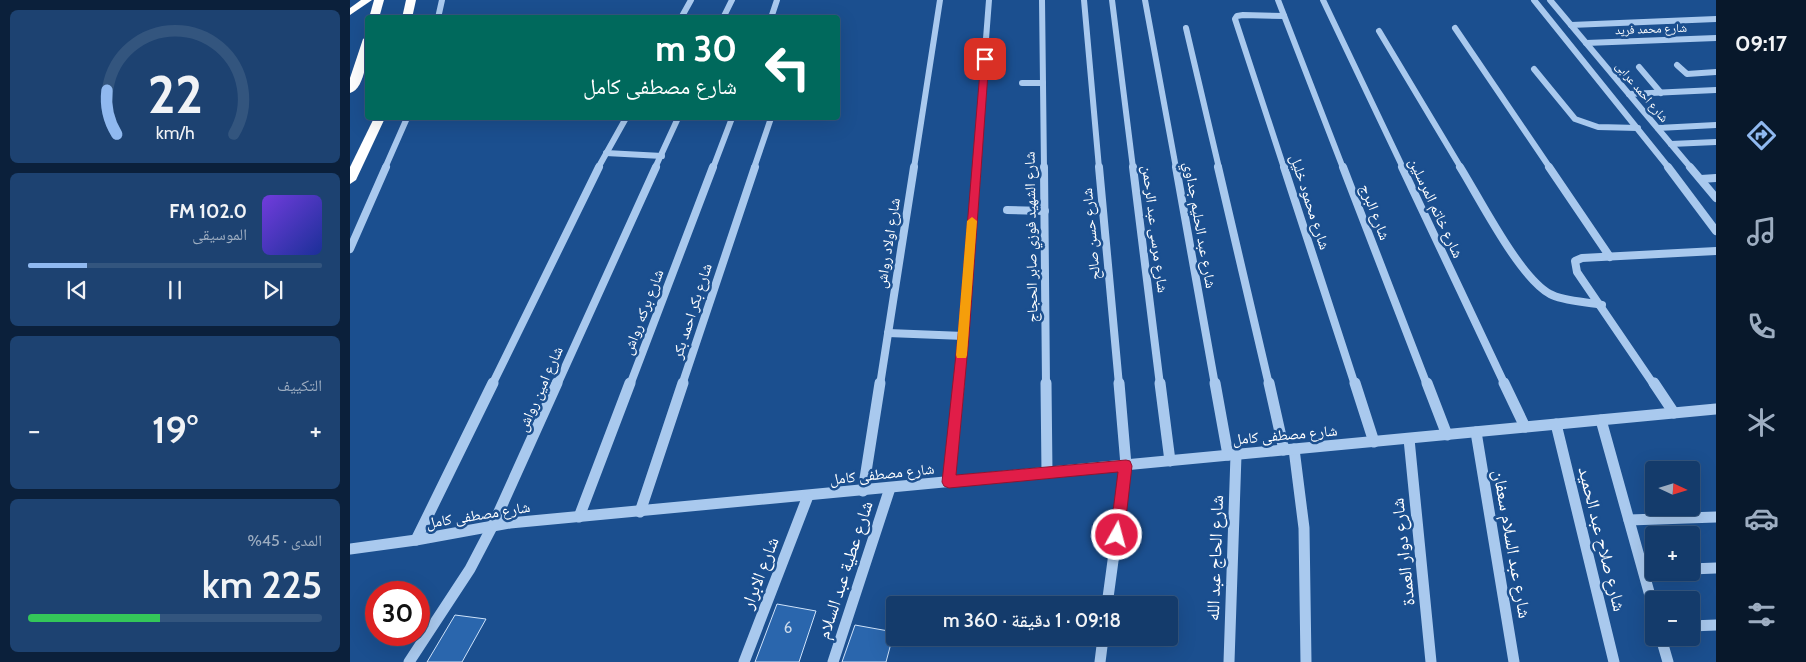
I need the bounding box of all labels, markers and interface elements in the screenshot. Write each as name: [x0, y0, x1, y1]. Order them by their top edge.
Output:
street label: شارع محمد فريد: [1615, 20, 1687, 38]
text: 30 m: [655, 27, 737, 70]
text: 09:17: [1735, 30, 1787, 57]
icon: left: [755, 35, 820, 100]
pin: [964, 38, 1006, 80]
icon: arrive: [971, 45, 999, 73]
street label: شارع احمد عرابى: [1612, 58, 1672, 126]
text: 22: [147, 63, 203, 126]
text: شارع مصطفى كامل: [583, 73, 737, 100]
icon: directions: [1744, 118, 1779, 153]
text: km/h: [155, 122, 195, 143]
street label: شارع الشهيد فوزي صابر الحجاج: [1021, 151, 1044, 323]
street label: شارع محمود خليل: [1285, 152, 1334, 252]
street label: شارع خاتم المرسلين: [1404, 155, 1467, 261]
street label: شارع عبد الحليم جداوي: [1177, 160, 1220, 290]
street label: شارع مرسى عبد الرحمن: [1137, 164, 1172, 294]
street label: شارع البرج: [1355, 181, 1394, 243]
street label: شارع حسن صالح: [1078, 187, 1105, 281]
street label: شارع اولاد رواش: [872, 196, 905, 290]
text: 102.0 FM: [169, 200, 247, 223]
icon: music: [1744, 214, 1779, 249]
text: الموسيقى: [192, 225, 247, 244]
street label: شارع بكر احمد بكر: [668, 261, 717, 362]
street label: شارع بركه رواش: [618, 267, 669, 358]
icon: previous: [63, 276, 91, 304]
icon: pause: [161, 276, 189, 304]
icon: next: [259, 276, 287, 304]
icon: phone: [1744, 309, 1779, 344]
street label: شارع امين رواش: [513, 343, 568, 435]
text: التكييف: [277, 376, 322, 395]
icon: climate: [1744, 405, 1779, 440]
text: 19°: [152, 406, 198, 453]
text: −: [28, 413, 40, 447]
text: +: [310, 413, 322, 447]
street label: شارع مصطفى كامل: [1232, 421, 1338, 450]
street label: شارع مصطفى كامل: [829, 460, 935, 489]
north arrow: [1645, 461, 1700, 516]
map controls: [1645, 461, 1700, 646]
street label: شارع صلاح عبد الحميد: [1572, 464, 1631, 614]
street label: شارع عبد السلام سعفان: [1487, 468, 1536, 620]
street label: شارع الحاج عبد الله: [1202, 495, 1229, 621]
street label: شارع دوار العمدة: [1386, 497, 1420, 607]
street label: شارع مصطفى كامل: [425, 498, 532, 533]
street label: شارع عطية عبد السلام: [812, 498, 879, 642]
icon: car: [1744, 501, 1779, 536]
position arrow: [1090, 508, 1142, 560]
button: +: [1645, 526, 1700, 581]
text: المدى · 45%: [247, 531, 322, 550]
street label: شارع الابرار: [736, 534, 784, 613]
text: 225 km: [202, 561, 322, 608]
speed limit sign: 30: [365, 581, 430, 646]
button: −: [1645, 591, 1700, 646]
icon: filters: [1744, 597, 1779, 632]
text: 09:18 · 1 دقيقة · 360 m: [943, 609, 1121, 632]
house number: 6: [784, 619, 792, 637]

